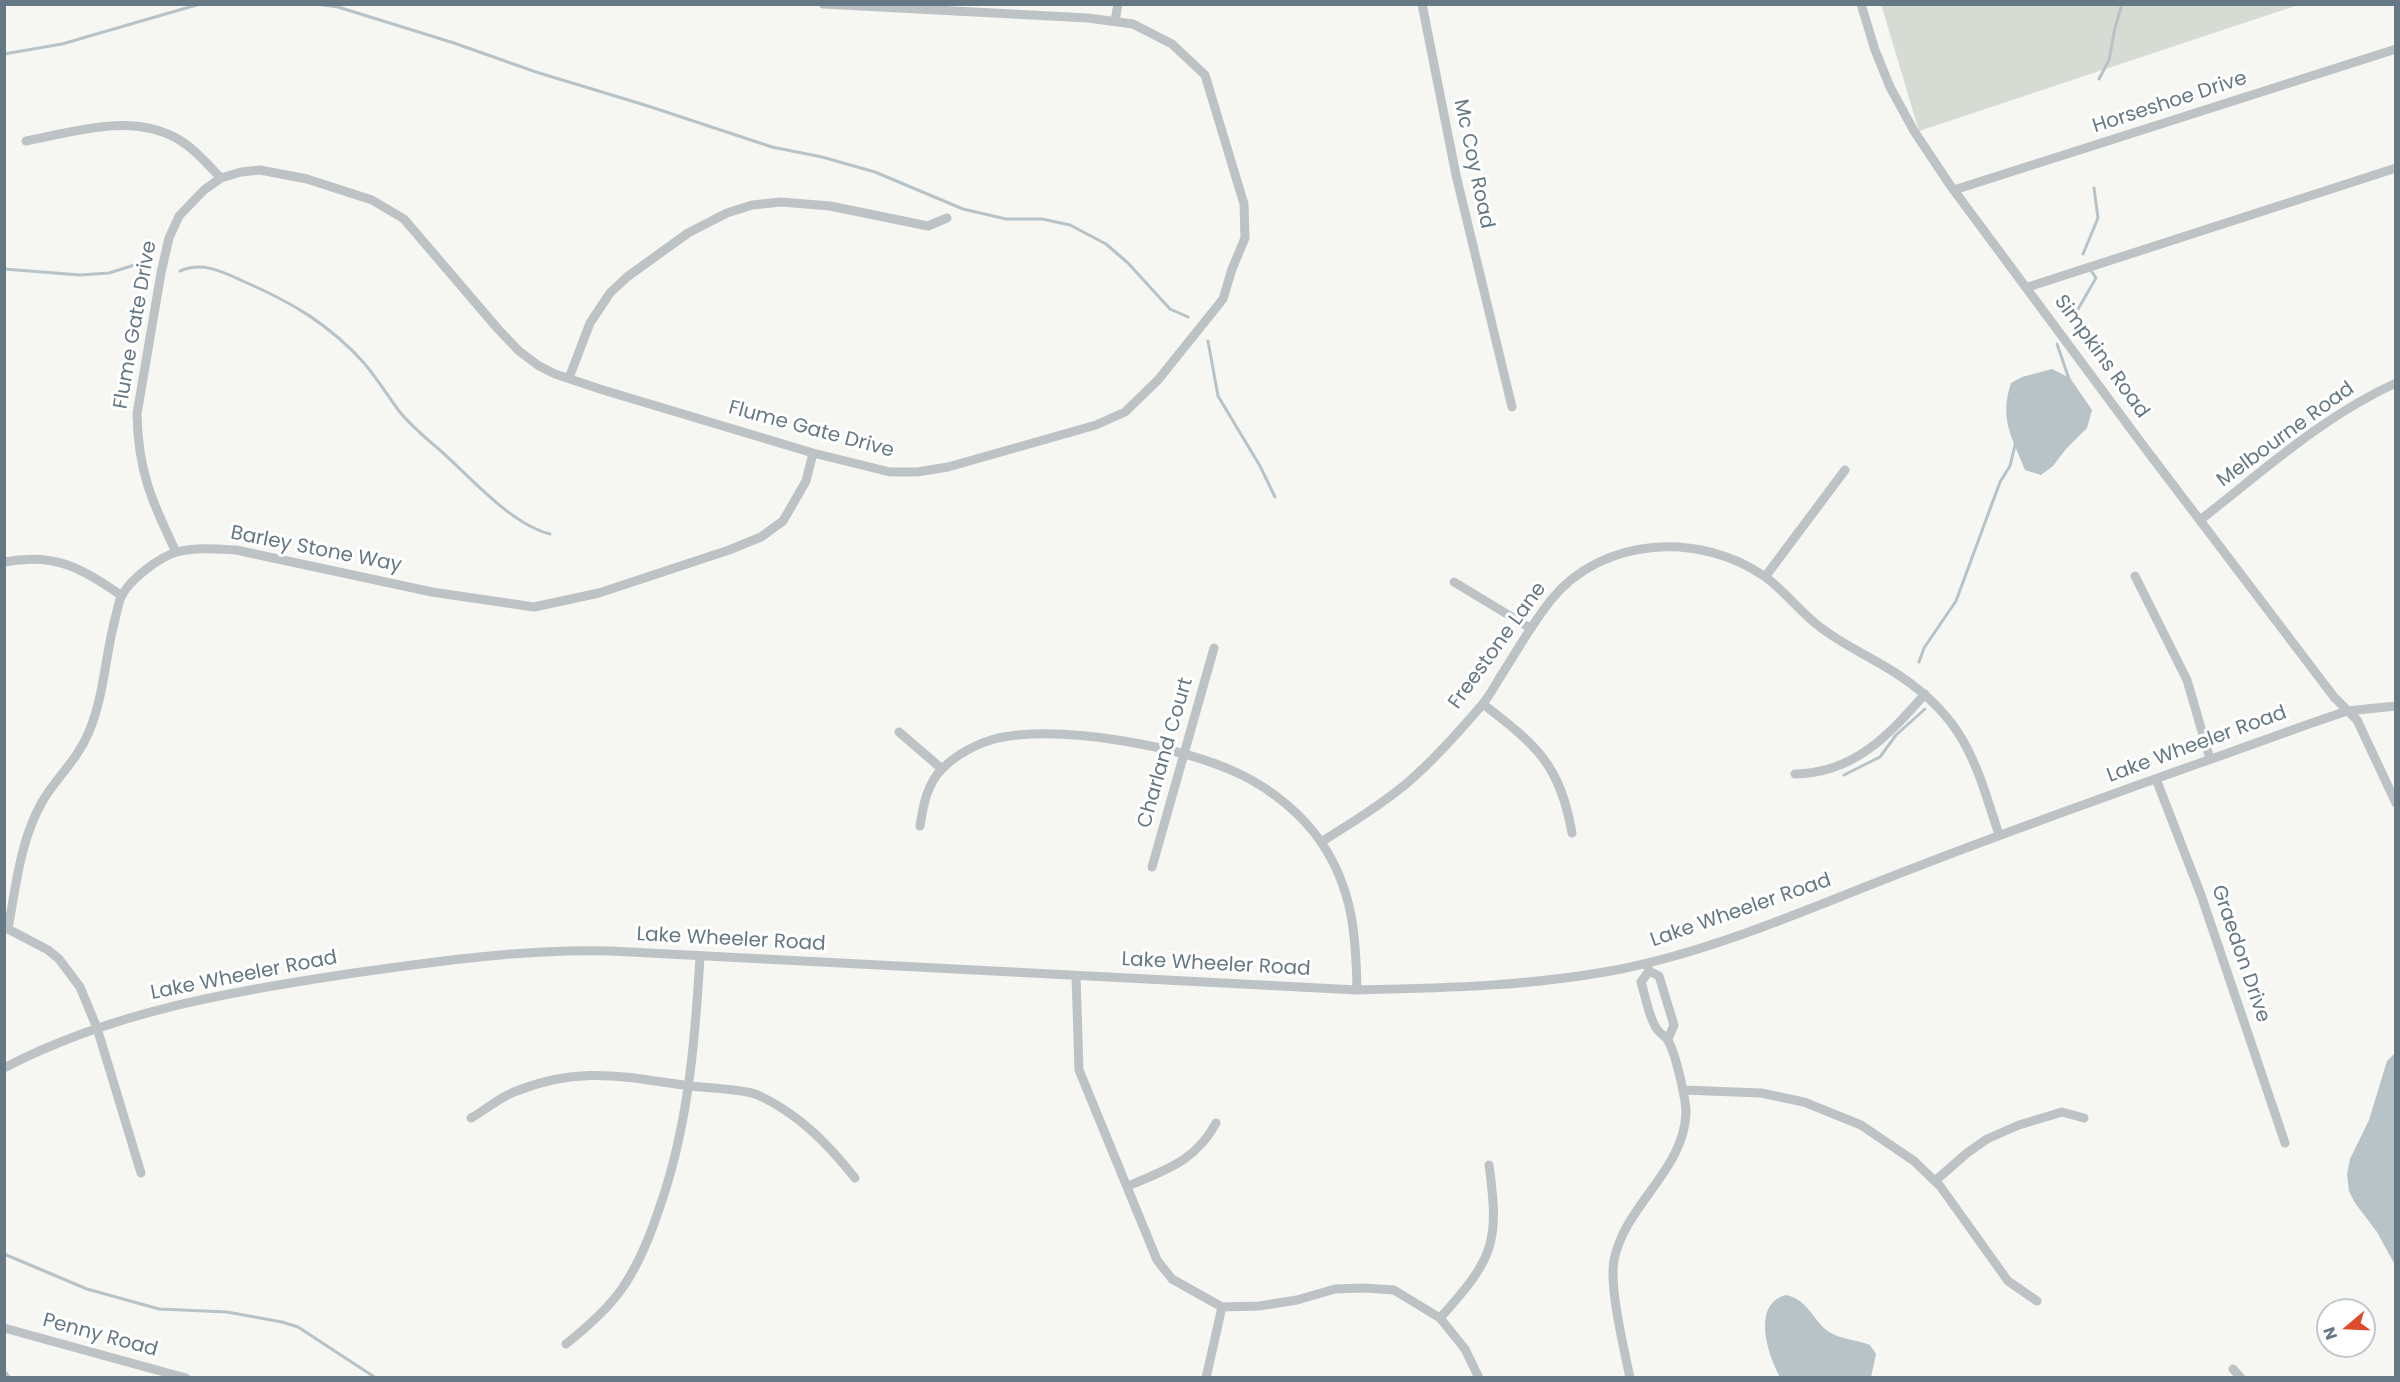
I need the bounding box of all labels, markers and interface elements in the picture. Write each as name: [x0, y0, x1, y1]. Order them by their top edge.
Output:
street label: Horseshoe Drive: [2090, 67, 2250, 139]
street label: Mc Coy Road: [1448, 97, 1498, 231]
street label: Flume Gate Drive: [109, 239, 163, 411]
street label: Simpkins Road: [2048, 291, 2154, 423]
street label: Melbourne Road: [2213, 377, 2359, 493]
street label: Flume Gate Drive: [726, 396, 896, 464]
street label: Barley Stone Way: [228, 522, 404, 578]
street label: Freestone Lane: [1444, 578, 1552, 714]
street label: Charland Court: [1133, 675, 1199, 831]
street label: Lake Wheeler Road: [2104, 701, 2290, 789]
street label: Lake Wheeler Road: [1648, 869, 1834, 953]
street label: Graedon Drive: [2205, 882, 2275, 1026]
street label: Lake Wheeler Road: [636, 923, 826, 957]
street label: Lake Wheeler Road: [149, 946, 339, 1006]
street label: Lake Wheeler Road: [1121, 948, 1311, 982]
north arrow: [2316, 1298, 2376, 1358]
street label: Penny Road: [40, 1309, 160, 1363]
text: N: [2318, 1324, 2343, 1343]

